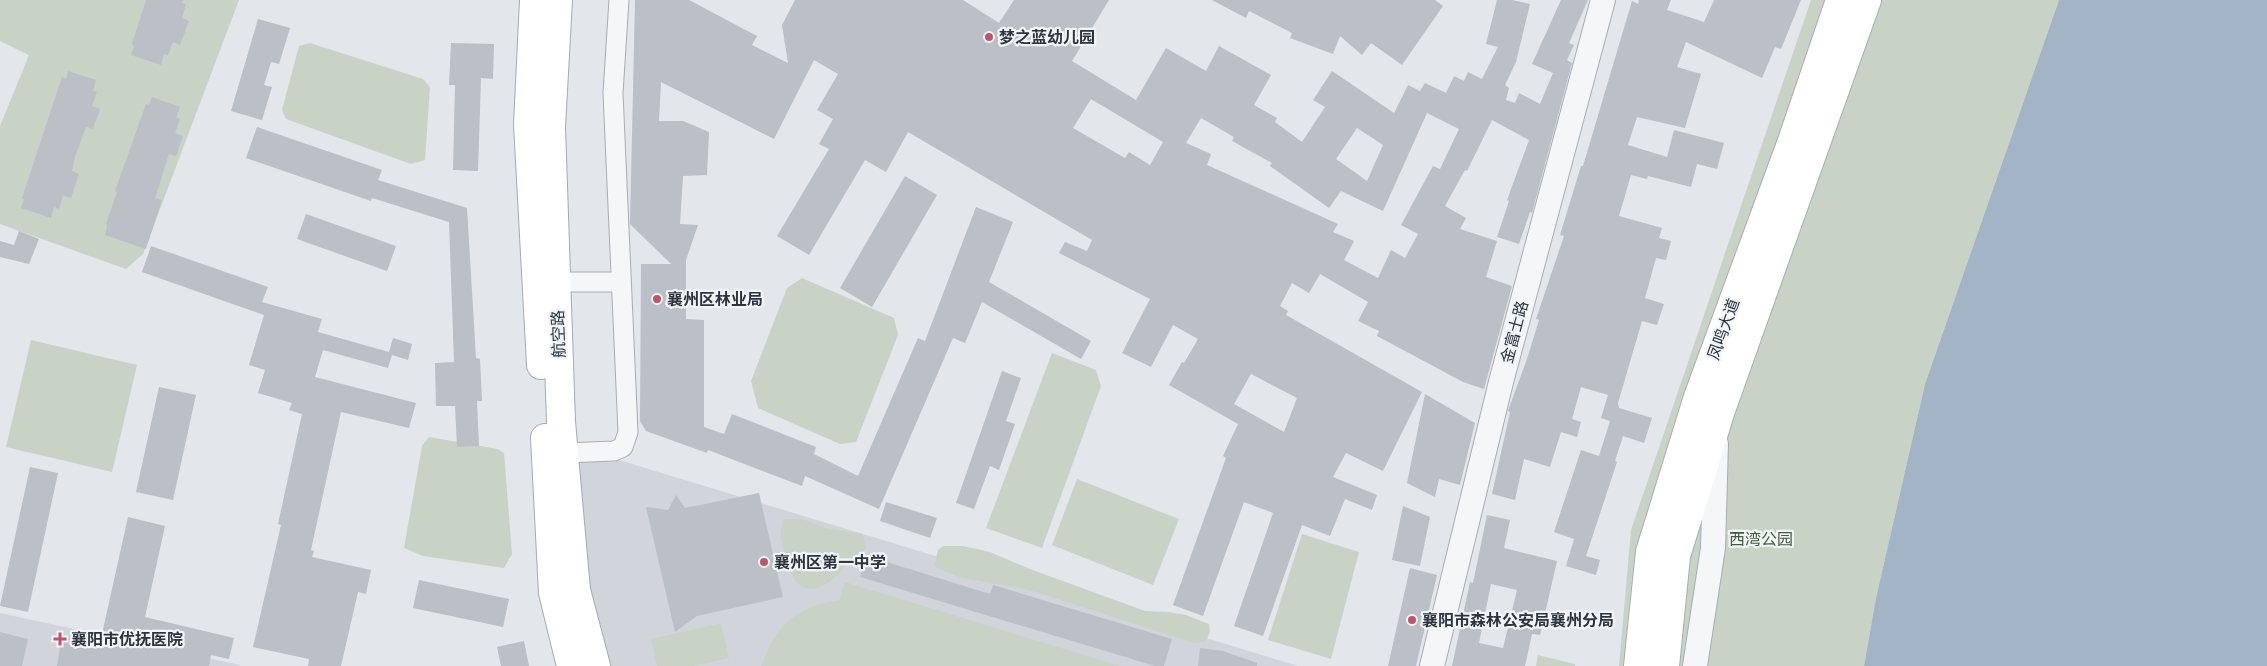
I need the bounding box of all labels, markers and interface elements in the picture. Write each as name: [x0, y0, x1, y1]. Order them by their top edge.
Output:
place label: 梦之蓝幼儿园: [999, 27, 1095, 48]
marker: 梦之蓝幼儿园: [983, 31, 995, 43]
place label: 襄州区林业局: [667, 289, 763, 310]
marker: 襄州区林业局: [651, 293, 663, 305]
street label: 凤鸣大道: [1703, 296, 1744, 363]
street label: 金富士路: [1496, 298, 1533, 366]
street label: 航空路: [547, 310, 570, 358]
park label: 西湾公园: [1729, 529, 1793, 550]
place label: 襄州区第一中学: [774, 552, 886, 573]
marker: 襄州区第一中学: [758, 556, 770, 568]
place label: 襄阳市森林公安局襄州分局: [1422, 610, 1614, 631]
marker: 襄阳市森林公安局襄州分局: [1406, 614, 1418, 626]
place label: 襄阳市优抚医院: [71, 629, 183, 650]
marker: 襄阳市优抚医院: [53, 632, 67, 646]

